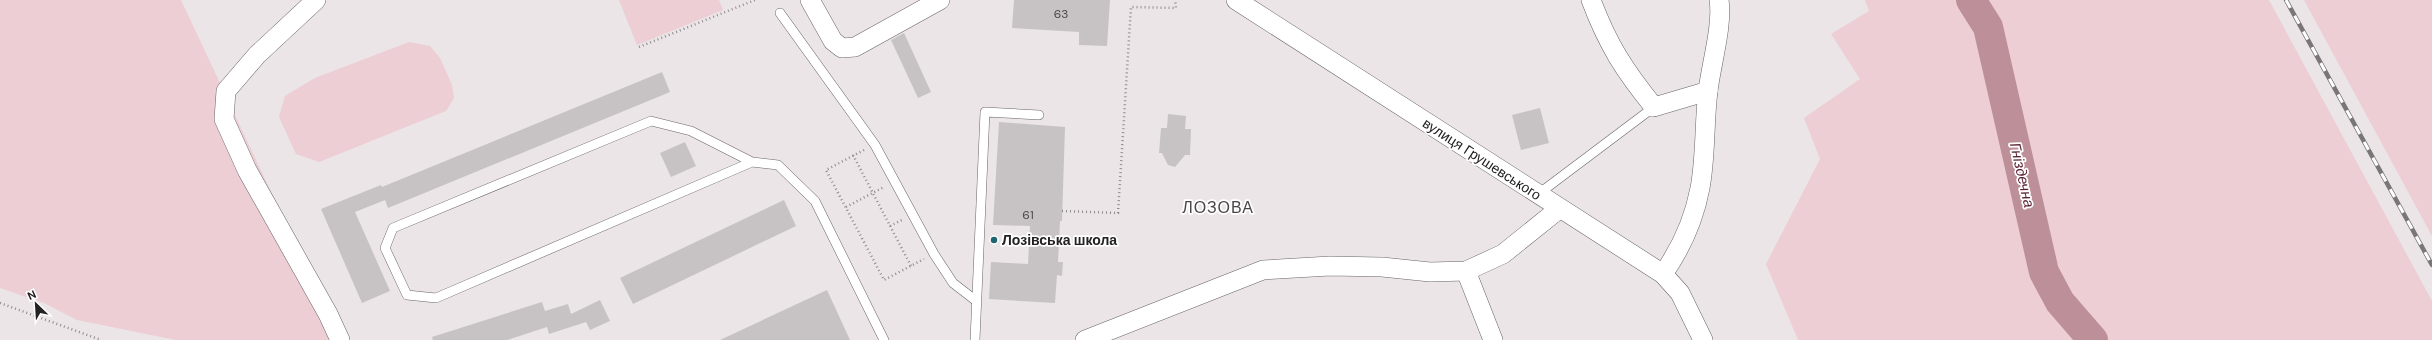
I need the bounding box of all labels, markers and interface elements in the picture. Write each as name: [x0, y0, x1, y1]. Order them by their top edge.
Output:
house number: 63: [1054, 6, 1068, 22]
street label: вулиця Грушевського: [1419, 114, 1545, 204]
water label: Гніздечна: [2005, 141, 2039, 209]
district label: ЛОЗОВА: [1182, 197, 1254, 218]
house number: 61: [1022, 207, 1034, 223]
place label: Лозівська школа: [1002, 231, 1117, 249]
marker: Лозівська школа: [989, 235, 999, 245]
north arrow: [16, 284, 56, 324]
text: N: [25, 287, 38, 303]

